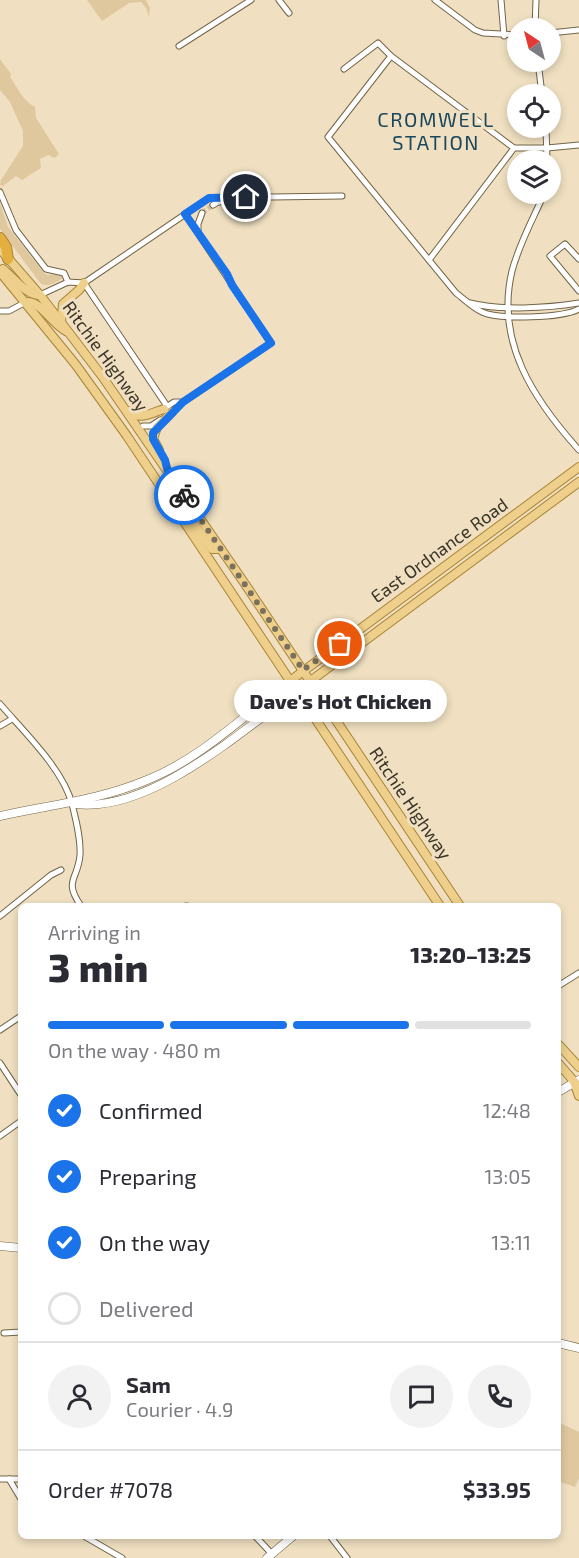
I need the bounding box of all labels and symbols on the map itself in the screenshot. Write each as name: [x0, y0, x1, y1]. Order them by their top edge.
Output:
north arrow: [507, 18, 561, 72]
district label: CROMWELL STATION: [377, 107, 495, 154]
pin: [220, 171, 271, 222]
street label: Ritchie Highway: [59, 297, 154, 416]
courier: [154, 465, 214, 525]
street label: East Ordnance Road: [366, 493, 512, 607]
pin: [314, 618, 365, 669]
callout: Dave's Hot Chicken: [234, 680, 446, 722]
street label: Ritchie Highway: [365, 743, 457, 864]

